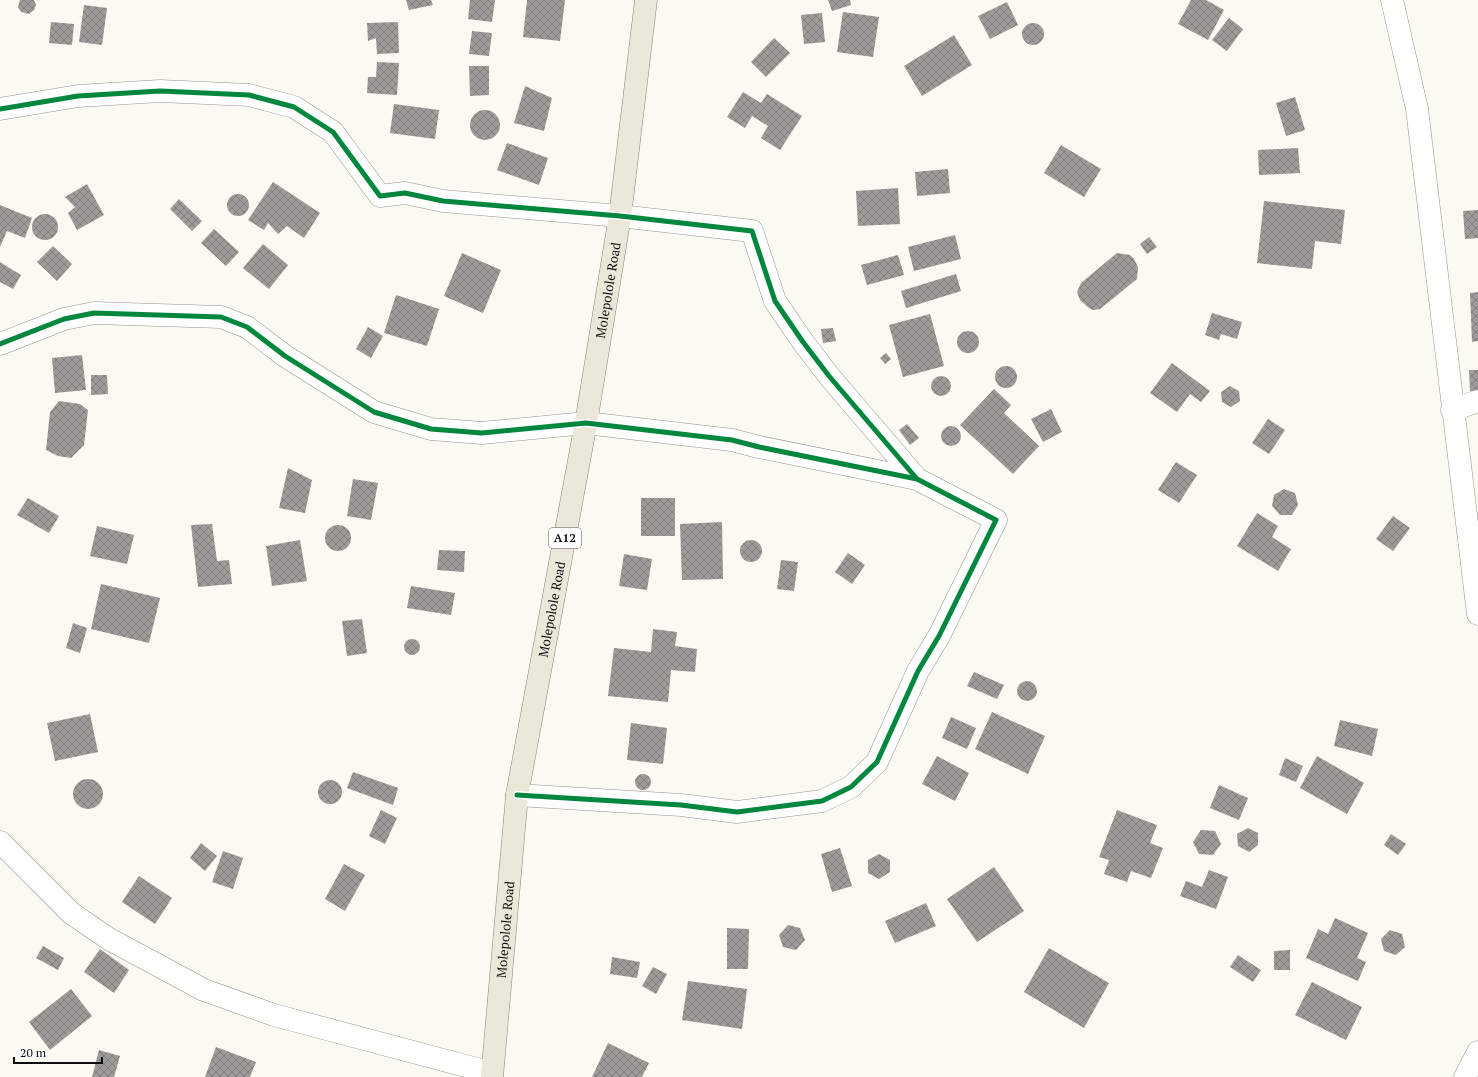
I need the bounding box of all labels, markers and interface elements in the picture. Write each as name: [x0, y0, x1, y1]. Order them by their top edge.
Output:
street label: Molepolole Road: [591, 241, 625, 340]
road number: A12: [549, 528, 581, 548]
street label: Molepolole Road: [534, 560, 569, 659]
street label: Molepolole Road: [492, 880, 518, 979]
scale bar: [14, 1039, 102, 1065]
text: 20 m: [20, 1045, 47, 1060]

